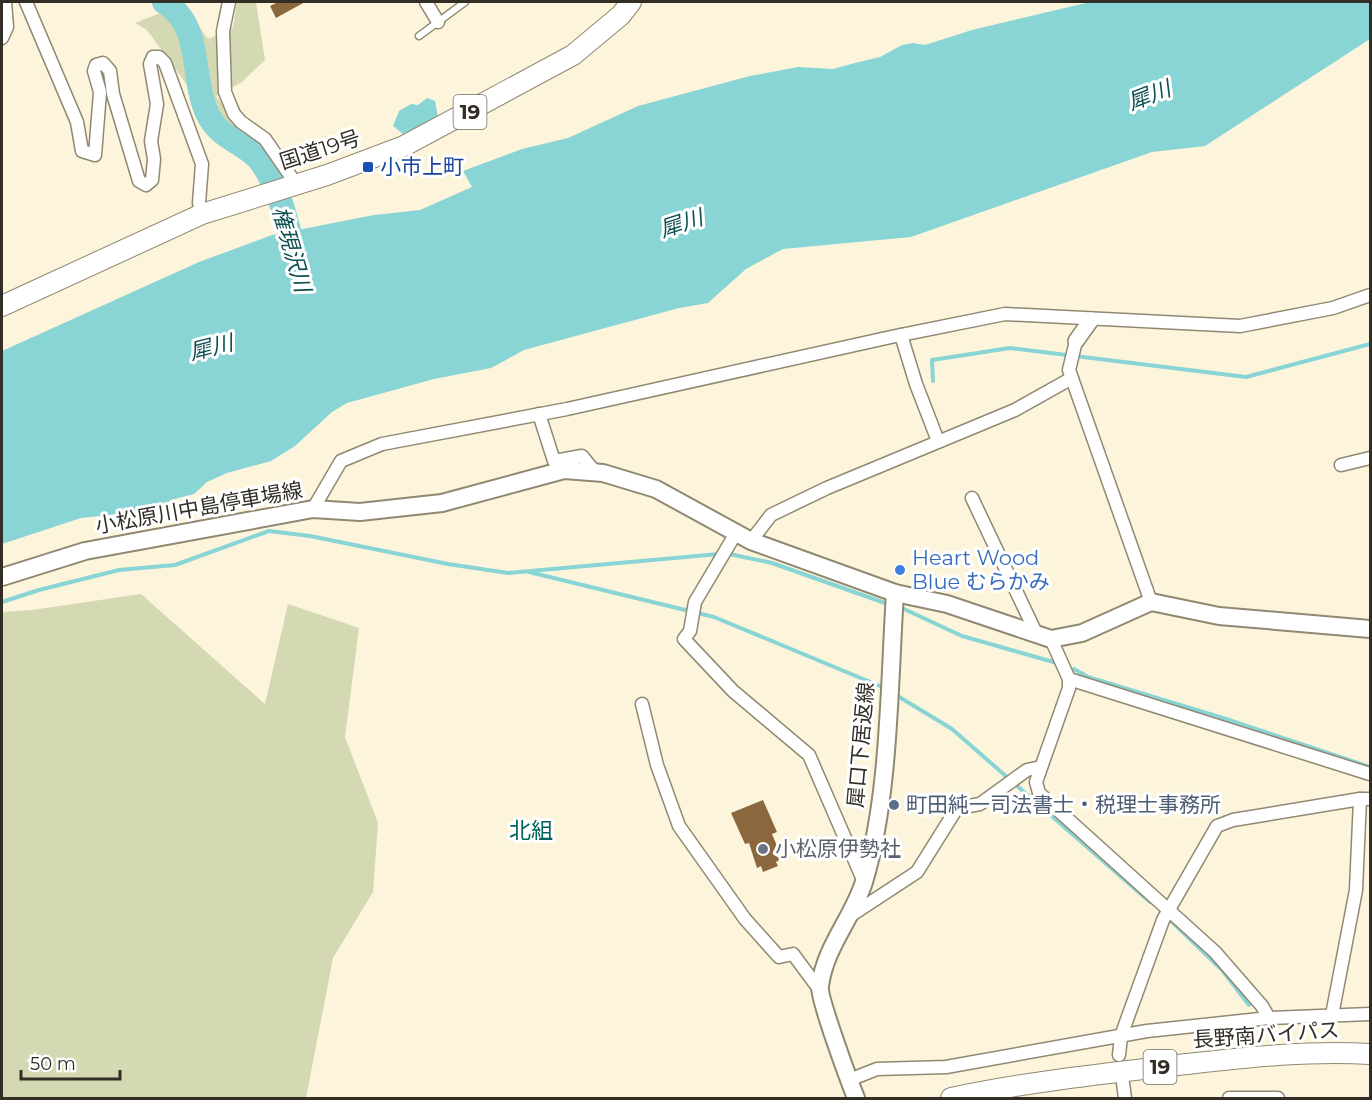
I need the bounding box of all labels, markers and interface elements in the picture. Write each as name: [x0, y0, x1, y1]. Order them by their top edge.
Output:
water label: 犀川: [1124, 74, 1176, 116]
road number: 19: [454, 95, 486, 129]
street label: 国道19号: [276, 125, 363, 174]
place label: 小市上町: [380, 154, 464, 179]
marker: 小市上町: [361, 160, 375, 174]
water label: 権現沢川: [266, 203, 317, 297]
water label: 犀川: [656, 203, 708, 243]
water label: 犀川: [187, 329, 238, 366]
street label: 小松原川中島停車場線: [93, 477, 304, 538]
place label: Heart Wood Blue むらかみ: [912, 545, 1050, 594]
marker: Heart Wood Blue むらかみ: [893, 563, 907, 577]
street label: 犀口下居返線: [843, 681, 878, 809]
place label: 町田純一司法書士・税理士事務所: [906, 792, 1221, 817]
marker: 町田純一司法書士・税理士事務所: [887, 798, 901, 812]
district label: 北組: [509, 817, 553, 844]
place label: 小松原伊勢社: [775, 836, 901, 861]
marker: 小松原伊勢社: [756, 842, 770, 856]
street label: 長野南バイパス: [1192, 1017, 1340, 1052]
scale bar: [21, 1043, 120, 1081]
road number: 19: [1144, 1050, 1176, 1084]
text: 50 m: [30, 1053, 76, 1075]

